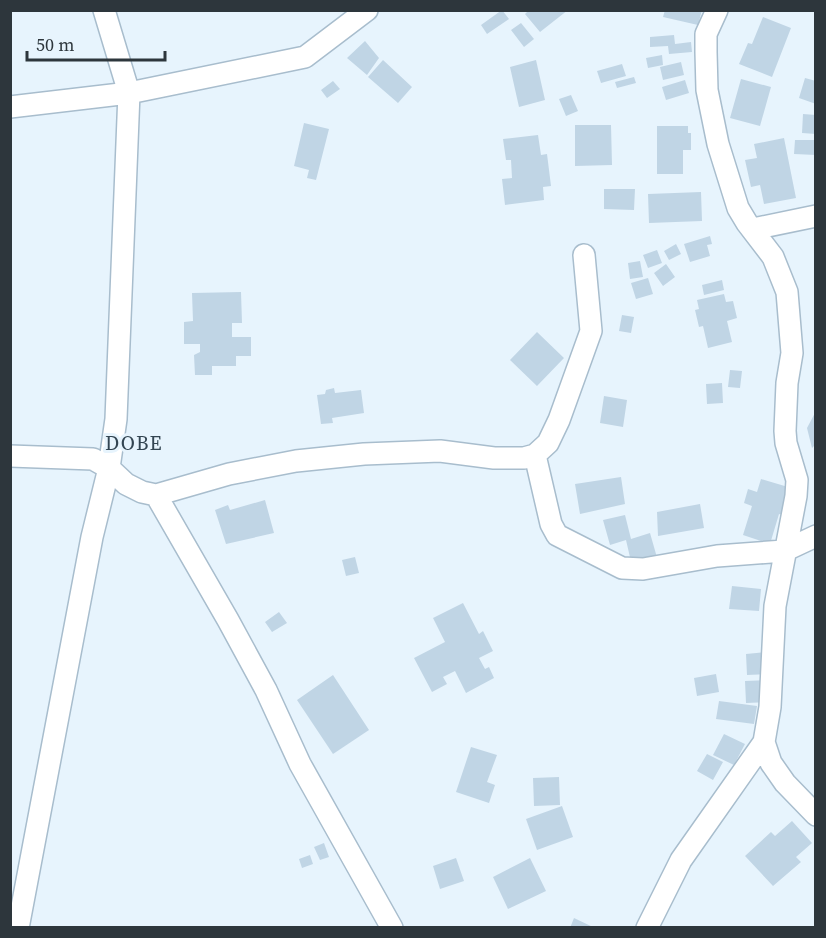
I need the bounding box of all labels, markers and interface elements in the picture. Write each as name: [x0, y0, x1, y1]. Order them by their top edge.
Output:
scale bar: [27, 24, 165, 62]
text: 50 m: [36, 32, 74, 57]
district label: DOBE: [105, 429, 163, 457]

